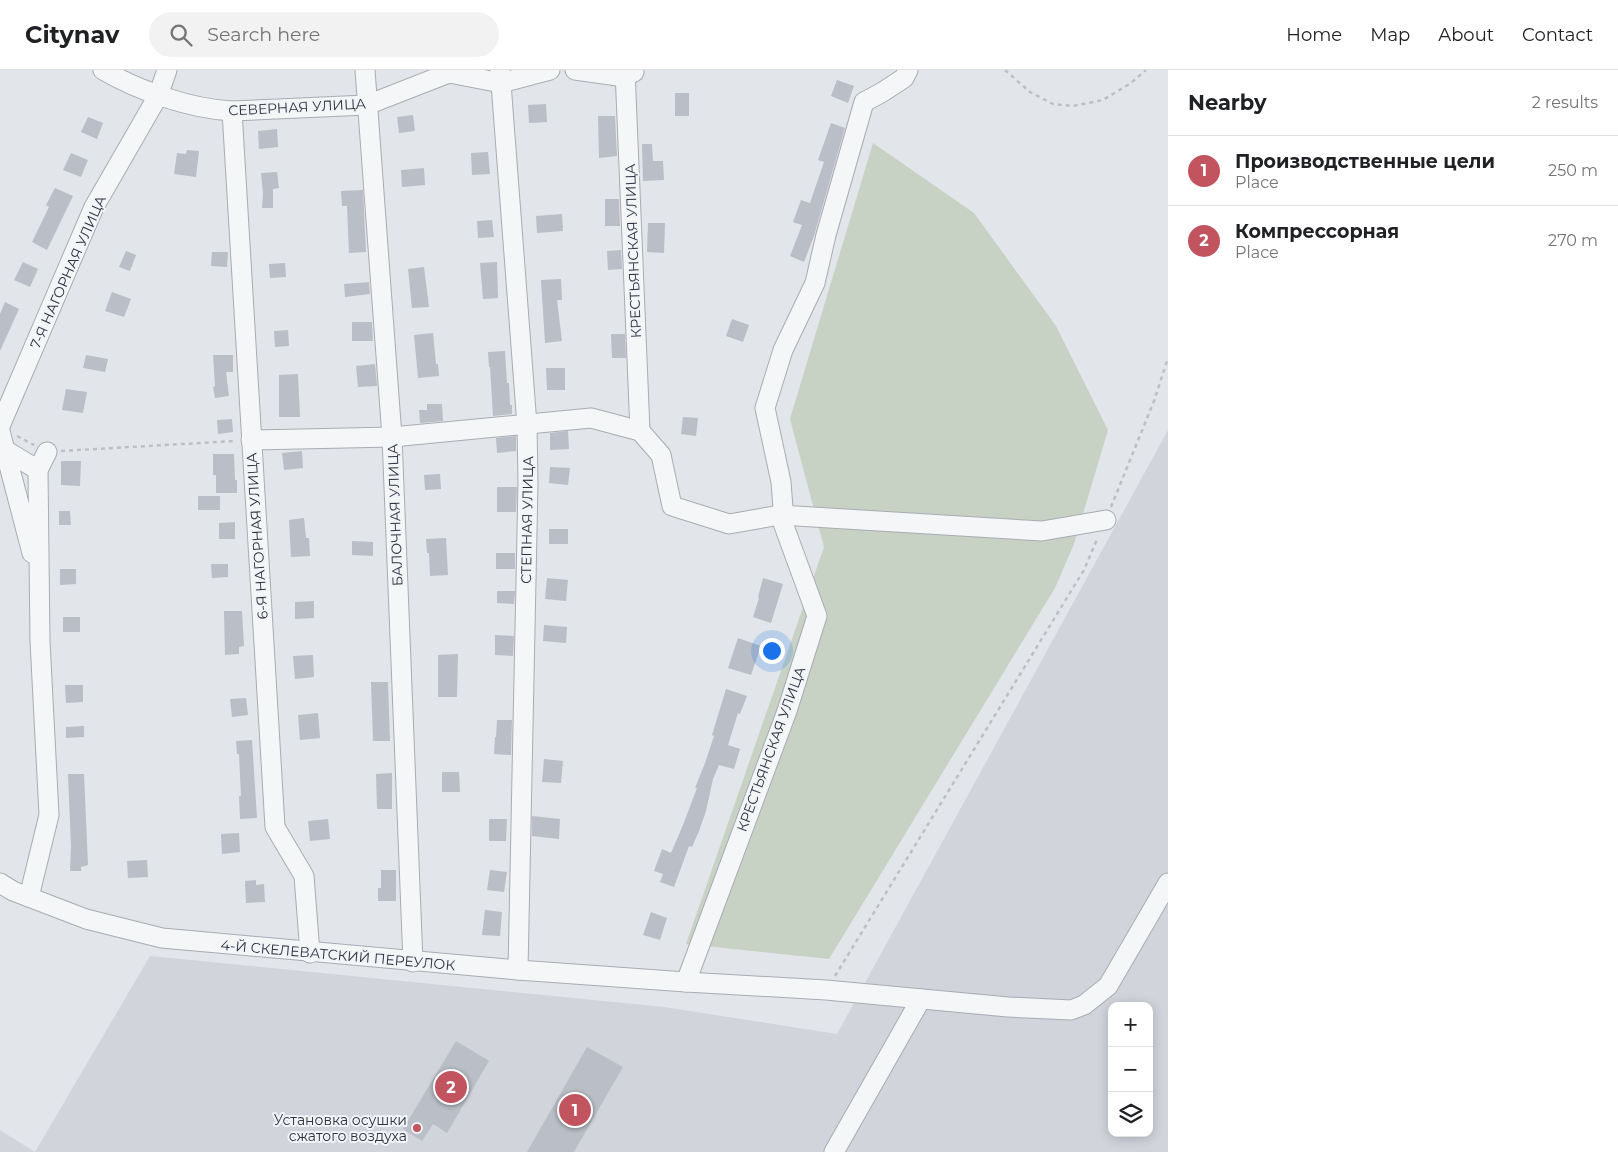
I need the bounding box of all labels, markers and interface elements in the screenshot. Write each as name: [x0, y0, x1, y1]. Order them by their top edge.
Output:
search box: [149, 12, 499, 57]
text: Citynav: [25, 20, 119, 49]
icon: search: [167, 21, 195, 49]
text: Search here: [207, 23, 320, 46]
text: Home: [1286, 24, 1342, 46]
text: Map: [1370, 24, 1410, 46]
text: About: [1438, 24, 1494, 46]
text: Contact: [1522, 24, 1593, 46]
text: Nearby: [1188, 90, 1267, 115]
text: 2 results: [1532, 93, 1598, 112]
street label: СЕВЕРНАЯ УЛИЦА: [228, 94, 367, 120]
text: Производственные цели: [1235, 150, 1495, 173]
text: 1: [1201, 161, 1207, 180]
text: 250 m: [1548, 161, 1598, 180]
street label: КРЕСТЬЯНСКАЯ УЛИЦА: [621, 163, 645, 339]
text: Place: [1235, 173, 1279, 192]
street label: 7-Я НАГОРНАЯ УЛИЦА: [26, 192, 110, 351]
text: Компрессорная: [1235, 220, 1399, 243]
text: 2: [1199, 231, 1209, 250]
text: 270 m: [1548, 231, 1598, 250]
text: Place: [1235, 243, 1279, 262]
street label: БАЛОЧНАЯ УЛИЦА: [383, 443, 406, 587]
street label: 6-Я НАГОРНАЯ УЛИЦА: [242, 451, 272, 620]
street label: СТЕПНАЯ УЛИЦА: [517, 455, 537, 584]
your location: [759, 638, 785, 664]
street label: КРЕСТЬЯНСКАЯ УЛИЦА: [733, 663, 810, 834]
street label: 4-Й СКЕЛЕВАТСКИЙ ПЕРЕУЛОК: [220, 936, 456, 974]
map controls: [1108, 1002, 1153, 1137]
button: +: [1108, 1002, 1153, 1047]
button: −: [1108, 1047, 1153, 1092]
pin: 2: [435, 1068, 467, 1106]
pin: 1: [559, 1091, 591, 1129]
button: layers: [1108, 1092, 1153, 1137]
place label: Установка осушки сжатого воздуха: [274, 1111, 407, 1145]
marker: Установка осушки сжатого воздуха: [411, 1122, 423, 1134]

